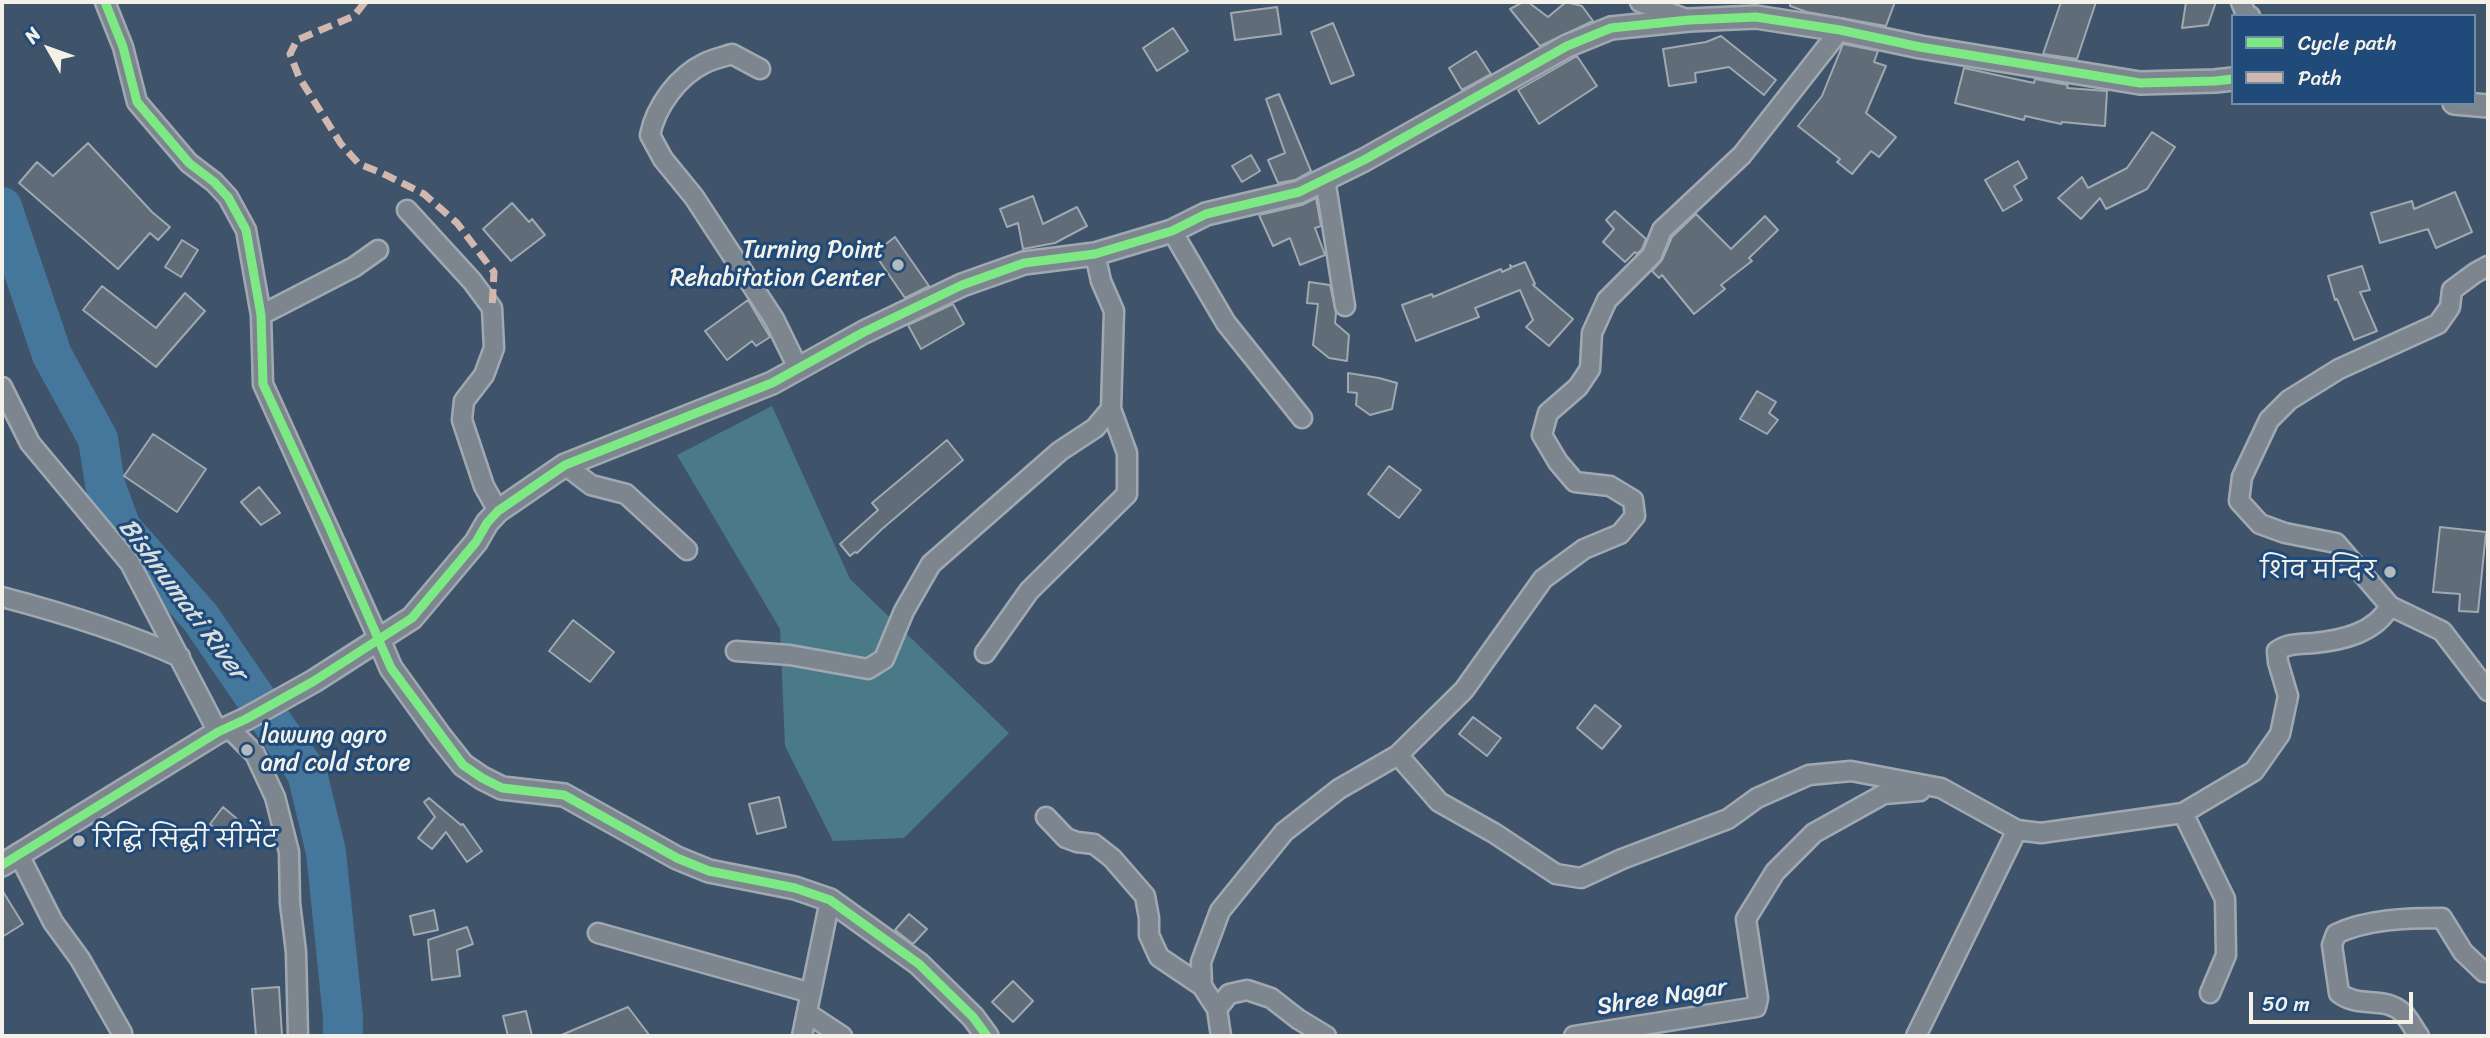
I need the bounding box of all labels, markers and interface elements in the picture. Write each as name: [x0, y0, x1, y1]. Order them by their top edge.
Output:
north arrow: [14, 14, 84, 84]
legend: [2231, 14, 2476, 105]
text: N: [16, 20, 49, 51]
text: Cycle path: [2298, 24, 2397, 62]
text: Path: [2298, 59, 2341, 97]
place label: Turning Point Rehabitation Center: [670, 237, 884, 293]
marker: Turning Point Rehabitation Center: [890, 257, 906, 273]
water label: Bishnumati River: [111, 513, 253, 687]
place label: शिव मन्दिर: [2260, 558, 2376, 586]
marker: शिव मन्दिर: [2382, 564, 2398, 580]
place label: lawung agro and cold store: [261, 722, 411, 778]
marker: lawung agro and cold store: [239, 742, 255, 758]
place label: रिद्धि सिद्धी सीमेंट: [93, 827, 278, 855]
marker: रिद्धि सिद्धी सीमेंट: [71, 833, 87, 849]
street label: Shree Nagar: [1595, 974, 1729, 1022]
scale bar: [2252, 978, 2416, 1022]
text: 50 m: [2262, 985, 2310, 1023]

